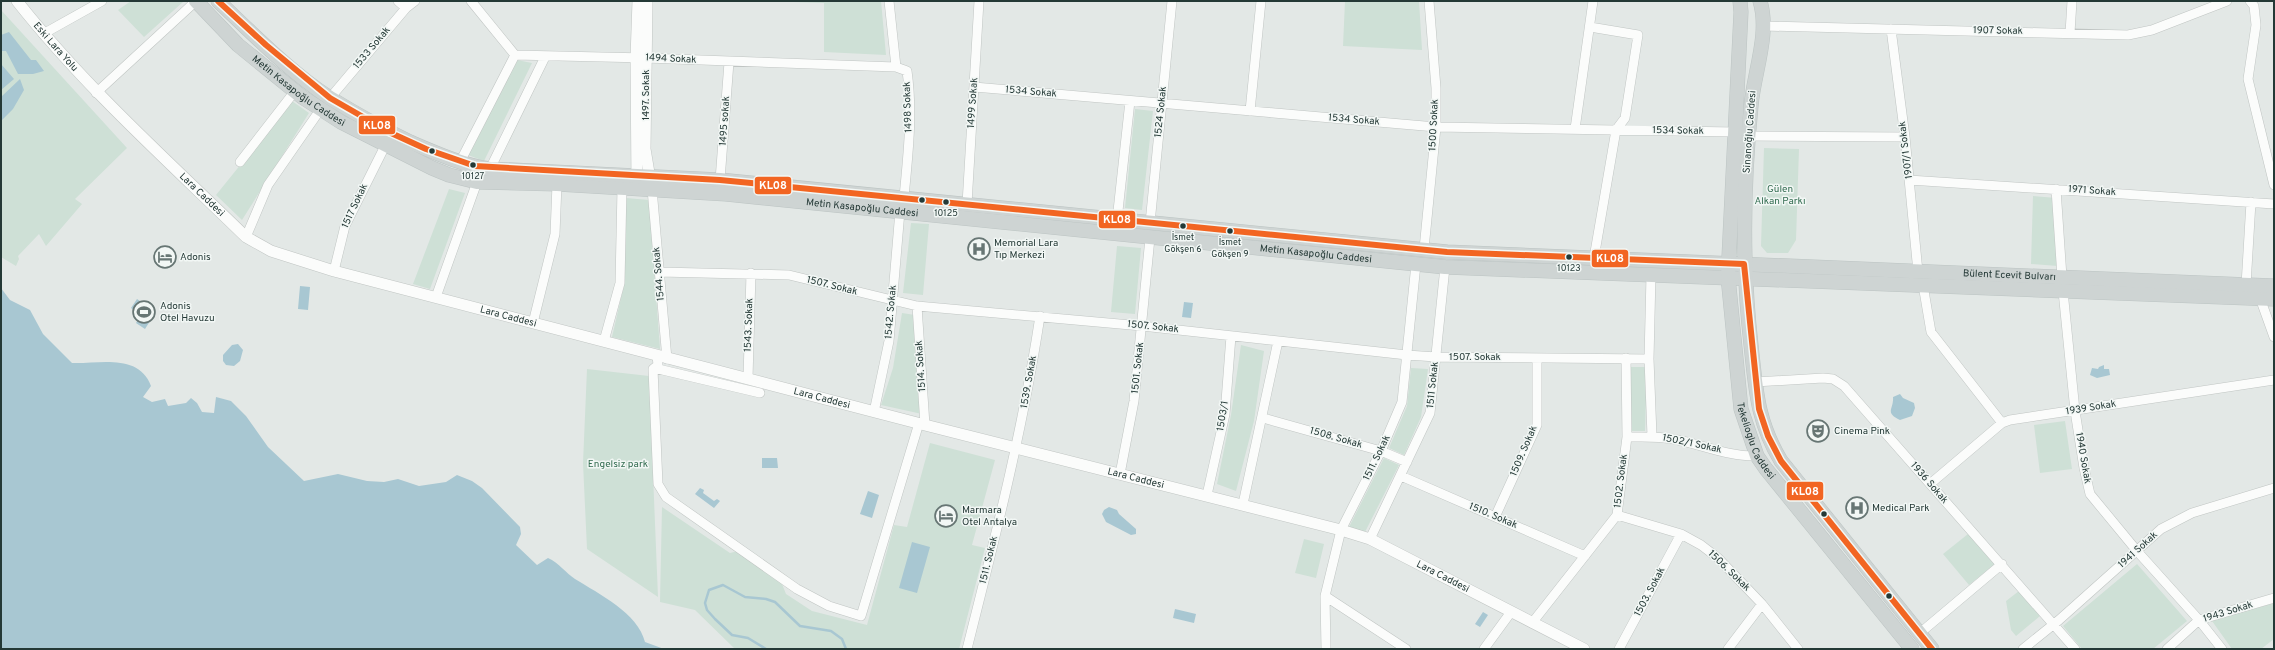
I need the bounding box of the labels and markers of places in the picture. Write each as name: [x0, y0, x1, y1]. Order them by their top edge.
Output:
unlabelled marker: [427, 146, 437, 156]
marker: 10127: [468, 160, 478, 170]
place label: 10127: [462, 171, 485, 182]
unlabelled marker: [917, 195, 927, 205]
marker: 10125: [941, 197, 951, 207]
place label: 10125: [934, 208, 958, 219]
marker: İsmet Gökşen 6: [1178, 221, 1188, 231]
marker: İsmet Gökşen 9: [1225, 226, 1235, 236]
place label: İsmet Gökşen 6: [1164, 231, 1202, 255]
hospital icon: Memorial Lara Tıp Merkezi: [966, 236, 992, 262]
place label: İsmet Gökşen 9: [1211, 236, 1249, 260]
place label: Memorial Lara Tıp Merkezi: [994, 237, 1058, 262]
hotel icon: Adonis: [152, 244, 178, 270]
place label: Adonis: [180, 251, 211, 264]
marker: 10123: [1564, 252, 1574, 262]
place label: 10123: [1557, 263, 1581, 274]
sports icon: Adonis Otel Havuzu: [131, 299, 157, 325]
place label: Adonis Otel Havuzu: [160, 300, 215, 325]
theatre icon: Cinema Pink: [1805, 418, 1831, 444]
place label: Cinema Pink: [1834, 425, 1890, 438]
hospital icon: Medical Park: [1844, 495, 1870, 521]
place label: Medical Park: [1872, 502, 1930, 515]
hotel icon: Marmara Otel Antalya: [933, 503, 959, 529]
place label: Marmara Otel Antalya: [962, 504, 1017, 529]
unlabelled marker: [1819, 509, 1829, 519]
unlabelled marker: [1884, 591, 1894, 601]

